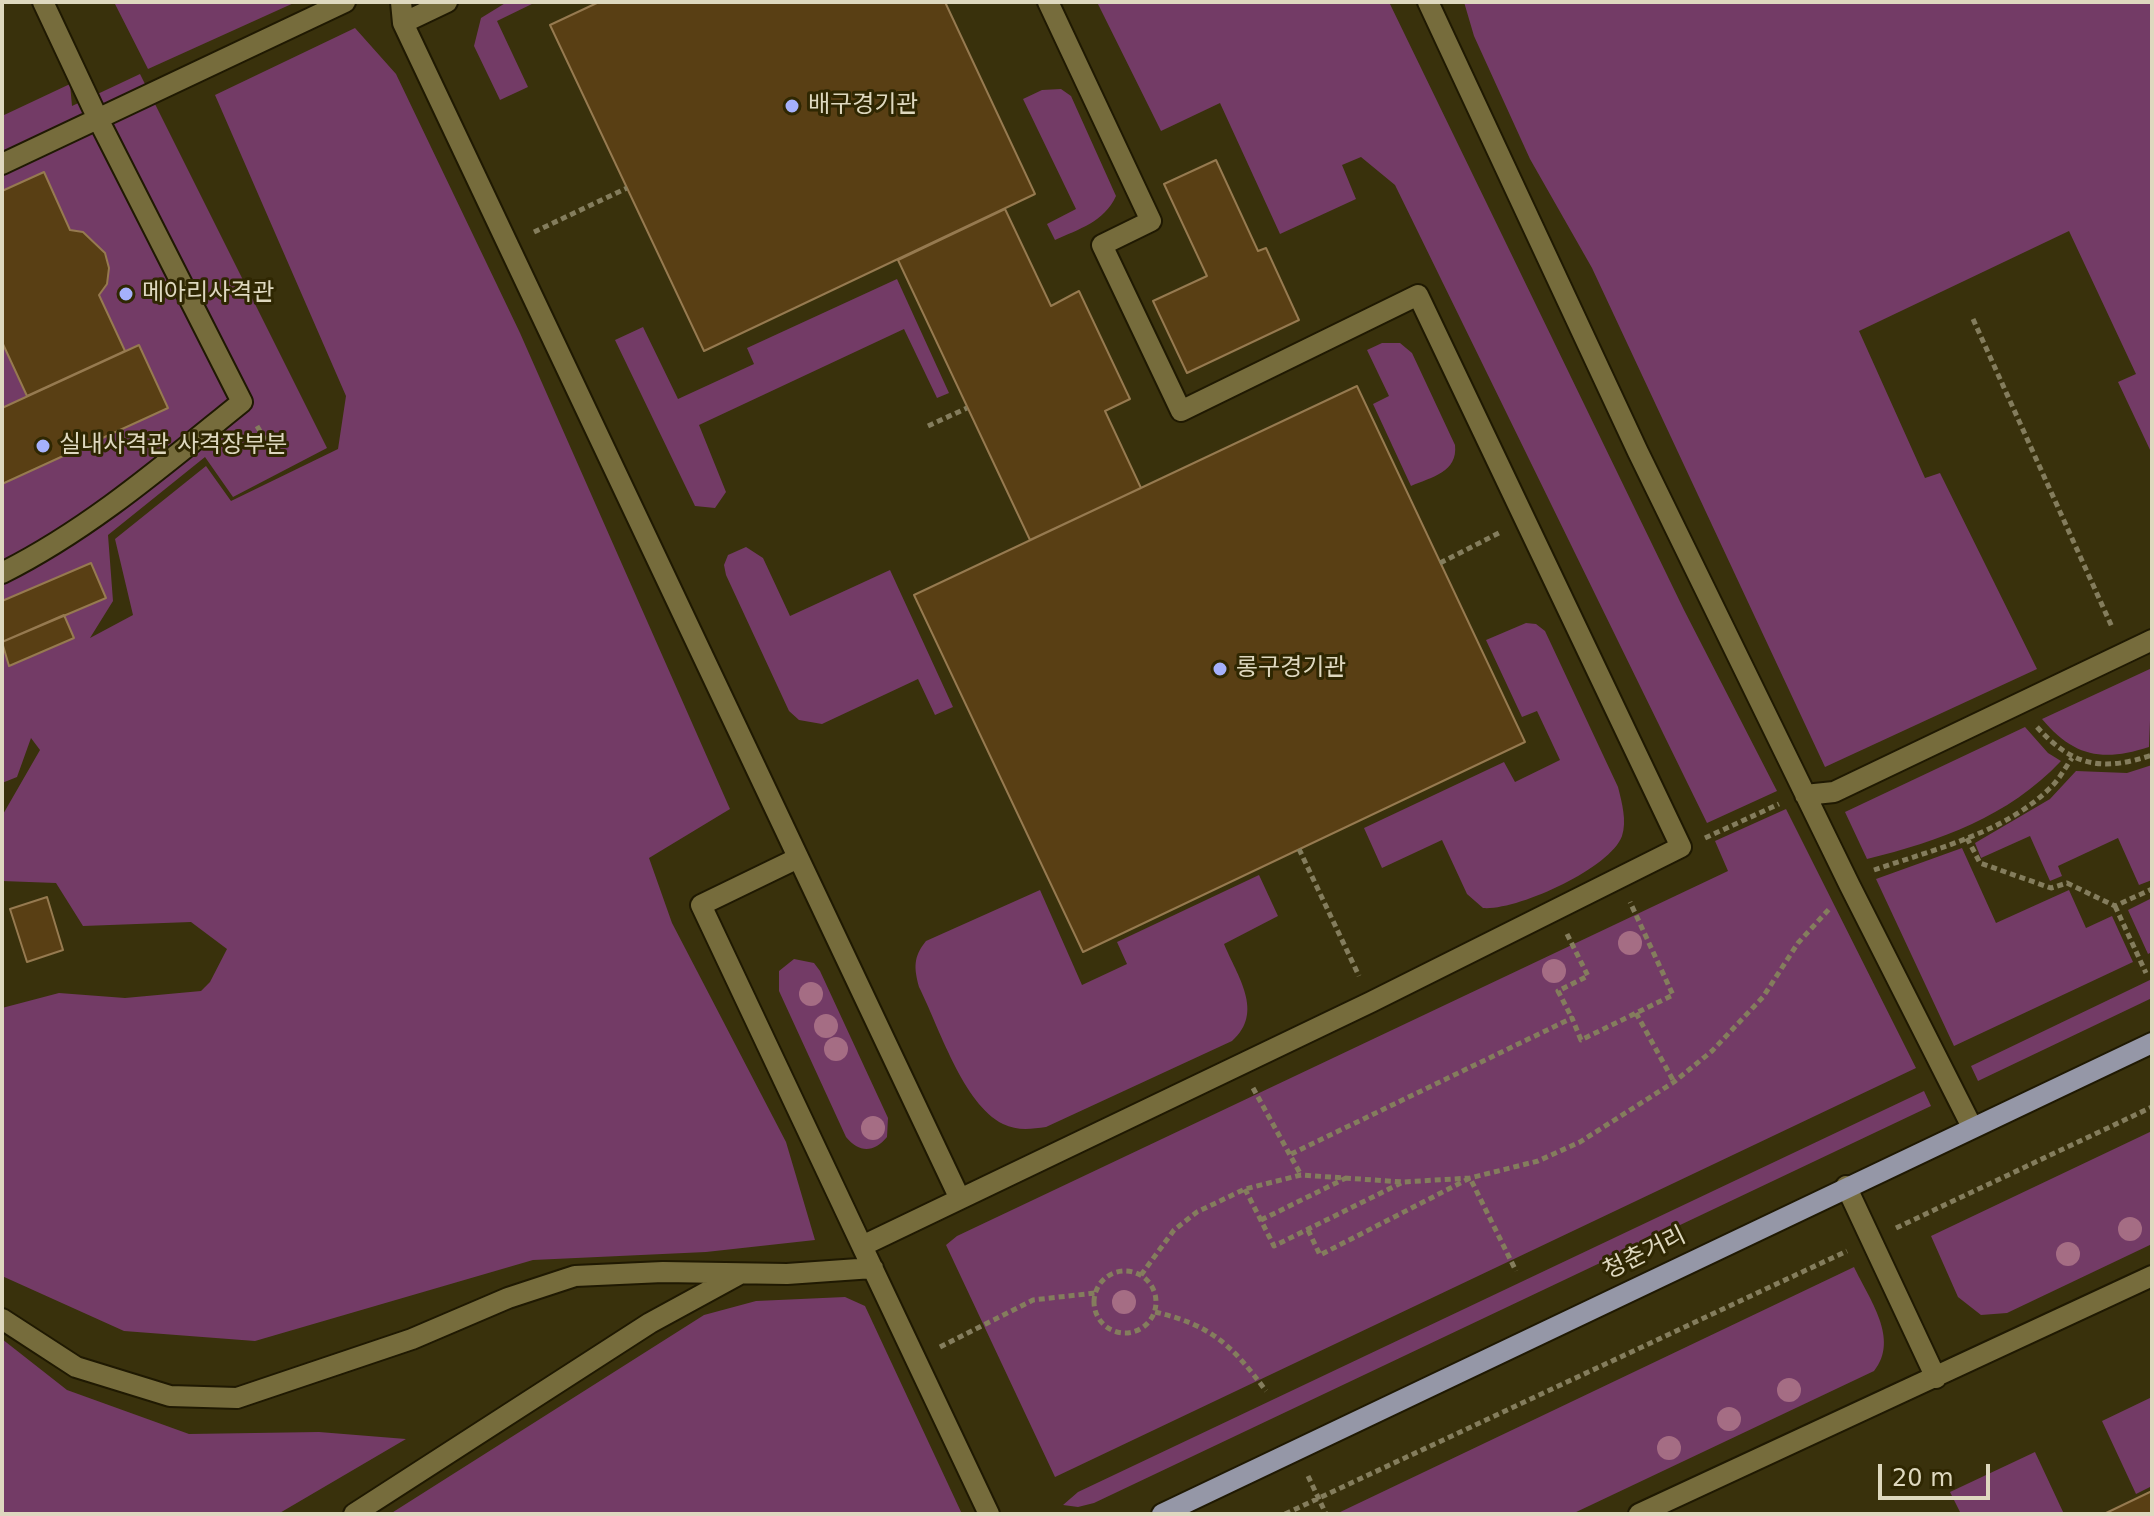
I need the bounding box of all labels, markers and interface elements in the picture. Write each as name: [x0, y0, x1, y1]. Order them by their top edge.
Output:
place label: 배구경기관: [808, 92, 918, 120]
marker: 배구경기관: [783, 97, 801, 115]
place label: 메아리사격관: [142, 280, 274, 308]
marker: 메아리사격관: [117, 285, 135, 303]
place label: 실내사격관 사격장부분: [59, 432, 287, 460]
marker: 실내사격관 사격장부분: [34, 437, 52, 455]
place label: 롱구경기관: [1236, 655, 1346, 683]
marker: 롱구경기관: [1211, 660, 1229, 678]
street label: 청춘거리: [1599, 1222, 1691, 1286]
scale bar: [1882, 1448, 1994, 1498]
text: 20 m: [1892, 1464, 1954, 1492]

